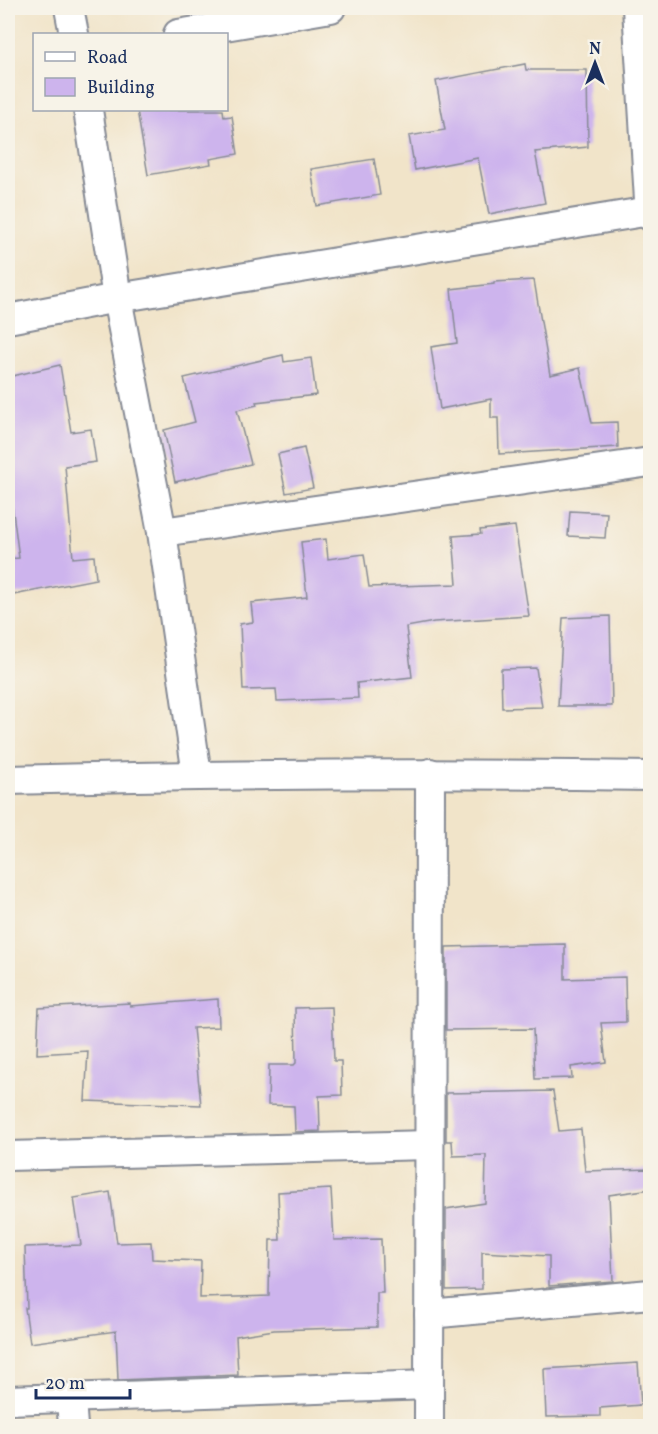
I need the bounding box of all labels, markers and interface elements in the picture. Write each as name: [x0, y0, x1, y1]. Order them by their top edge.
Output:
legend: [33, 33, 228, 111]
north arrow: [565, 33, 625, 93]
text: N: [589, 39, 601, 61]
text: Road: [87, 46, 128, 71]
text: Building: [87, 76, 155, 101]
scale bar: [36, 1362, 130, 1400]
text: 20 m: [45, 1372, 85, 1397]

